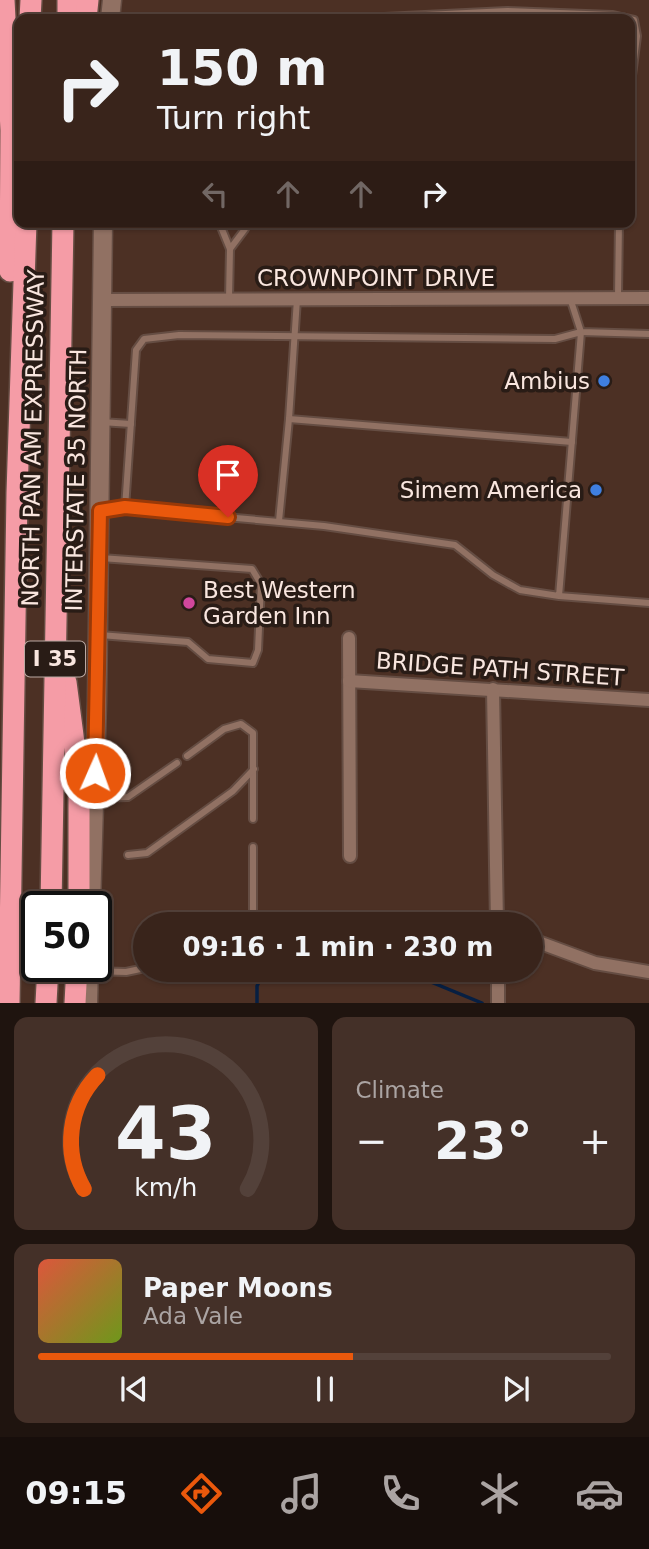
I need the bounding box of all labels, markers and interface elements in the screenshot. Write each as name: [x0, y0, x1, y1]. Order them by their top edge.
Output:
text: 150 m: [157, 40, 327, 97]
icon: right: [42, 42, 133, 133]
text: Turn right: [157, 99, 310, 137]
icon: left: [196, 175, 234, 213]
icon: ahead: [269, 175, 307, 213]
icon: ahead: [342, 175, 380, 213]
icon: right: [415, 175, 453, 213]
street label: CROWNPOINT DRIVE: [257, 265, 495, 291]
street label: NORTH PAN AM EXPRESSWAY: [17, 268, 49, 607]
street label: INTERSTATE 35 NORTH: [61, 348, 91, 612]
place label: Ambius: [504, 368, 590, 394]
marker: Ambius: [596, 373, 612, 389]
pin: [198, 445, 258, 517]
icon: arrive: [209, 456, 247, 494]
place label: Simem America: [400, 477, 582, 503]
marker: Simem America: [588, 482, 604, 498]
place label: Best Western Garden Inn: [203, 577, 356, 629]
marker: Best Western Garden Inn: [181, 595, 197, 611]
road number: I 35: [25, 642, 85, 676]
street label: BRIDGE PATH STREET: [375, 647, 626, 691]
position arrow: [58, 736, 132, 810]
speed limit sign: 50: [21, 891, 112, 982]
text: 09:16 · 1 min · 230 m: [183, 932, 493, 962]
text: Climate: [356, 1077, 444, 1103]
text: 43: [115, 1092, 216, 1177]
text: 23°: [434, 1111, 532, 1171]
text: −: [356, 1119, 387, 1163]
text: +: [579, 1119, 611, 1163]
text: km/h: [134, 1173, 197, 1202]
text: Paper Moons: [143, 1273, 333, 1303]
text: Ada Vale: [143, 1303, 243, 1329]
icon: previous: [115, 1370, 153, 1408]
icon: pause: [306, 1370, 344, 1408]
icon: next: [497, 1370, 535, 1408]
icon: directions: [177, 1469, 226, 1518]
icon: music: [277, 1469, 326, 1518]
icon: phone: [376, 1469, 425, 1518]
icon: climate: [475, 1469, 524, 1518]
icon: car: [575, 1469, 624, 1518]
text: 09:15: [25, 1474, 127, 1512]

